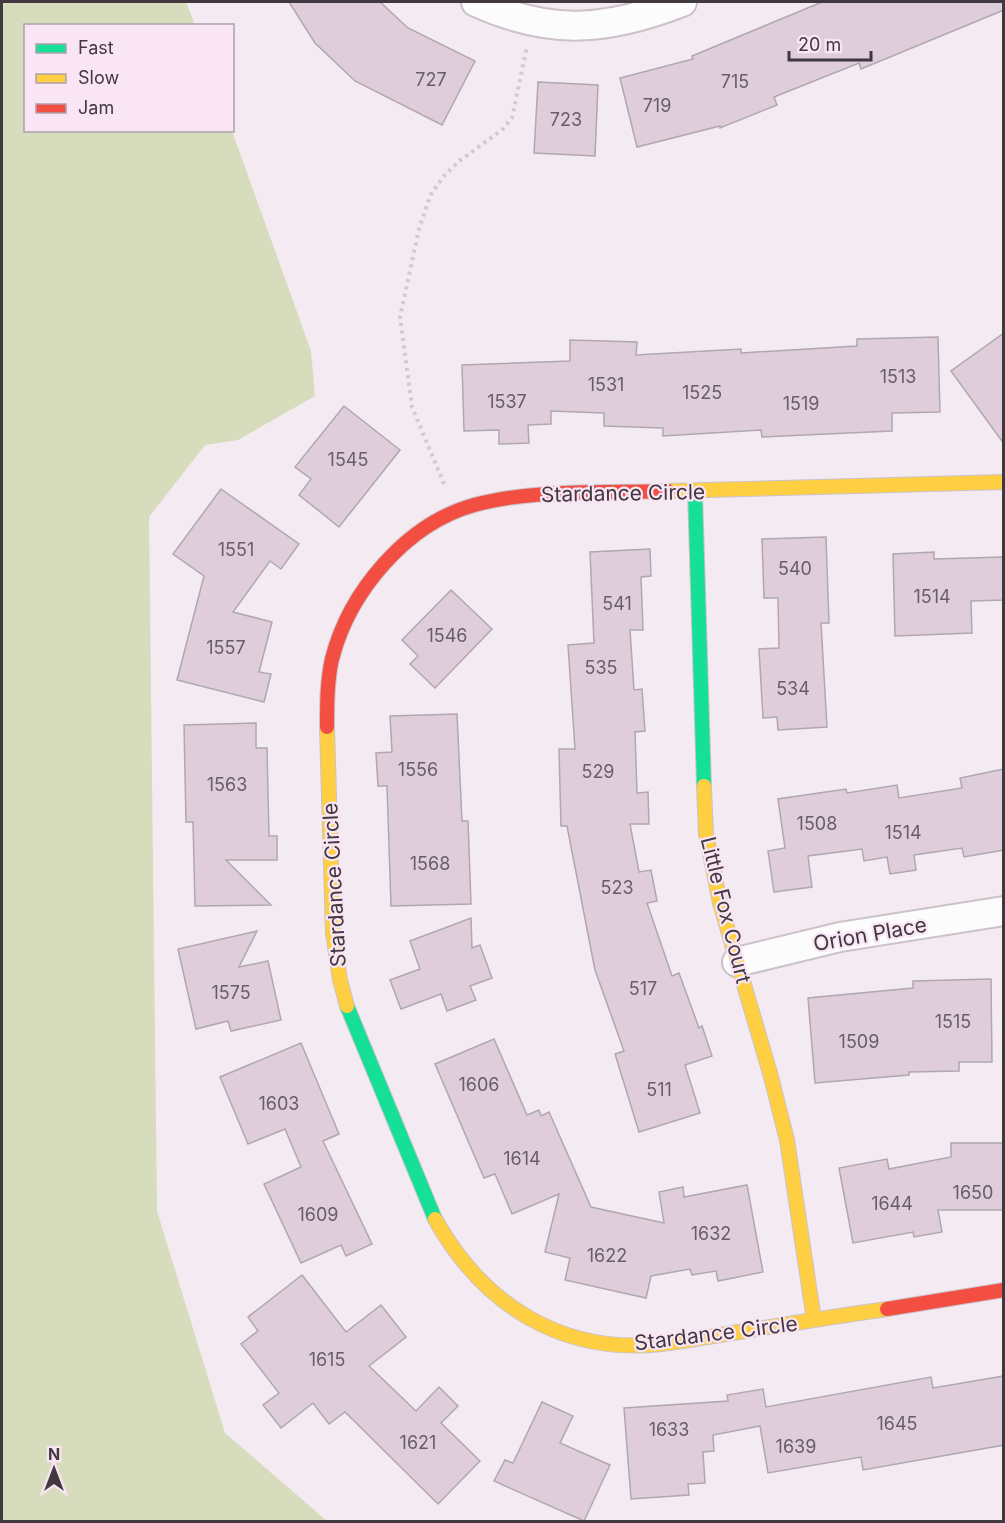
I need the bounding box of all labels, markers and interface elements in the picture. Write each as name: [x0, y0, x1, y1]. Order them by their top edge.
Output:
legend: [24, 24, 234, 132]
scale bar: [789, 24, 872, 62]
text: 20 m: [798, 34, 841, 55]
text: Fast: [78, 37, 114, 58]
text: Slow: [78, 67, 119, 88]
house number: 727: [415, 69, 447, 90]
house number: 715: [721, 71, 749, 92]
house number: 719: [643, 95, 671, 116]
text: Jam: [78, 97, 114, 118]
house number: 723: [550, 109, 582, 130]
house number: 1513: [880, 366, 916, 387]
house number: 1531: [588, 374, 624, 395]
house number: 1525: [682, 382, 722, 403]
house number: 1537: [487, 391, 527, 412]
house number: 1519: [783, 393, 819, 414]
house number: 1545: [328, 449, 368, 470]
street label: Stardance Circle: [541, 479, 705, 507]
house number: 1551: [218, 539, 254, 560]
house number: 540: [778, 558, 812, 579]
house number: 1514: [913, 586, 951, 607]
house number: 541: [602, 593, 632, 614]
house number: 1546: [426, 625, 468, 646]
house number: 1557: [206, 637, 246, 658]
house number: 535: [584, 657, 618, 678]
house number: 534: [776, 678, 810, 699]
house number: 1556: [398, 759, 438, 780]
house number: 529: [581, 761, 615, 782]
house number: 1563: [207, 774, 247, 795]
street label: Stardance Circle: [317, 802, 351, 968]
house number: 1508: [797, 813, 837, 834]
house number: 1514: [884, 822, 922, 843]
street label: Little Fox Court: [696, 834, 756, 986]
house number: 1568: [410, 853, 450, 874]
house number: 523: [600, 877, 634, 898]
street label: Orion Place: [811, 912, 929, 956]
house number: 517: [629, 978, 657, 999]
house number: 1575: [211, 982, 251, 1003]
house number: 1515: [935, 1011, 971, 1032]
house number: 1509: [839, 1031, 879, 1052]
house number: 1606: [458, 1074, 500, 1095]
house number: 511: [646, 1079, 672, 1100]
house number: 1603: [259, 1093, 299, 1114]
house number: 1614: [503, 1148, 541, 1169]
house number: 1650: [953, 1182, 993, 1203]
house number: 1644: [871, 1193, 913, 1214]
house number: 1609: [297, 1204, 339, 1225]
house number: 1632: [691, 1223, 731, 1244]
house number: 1622: [587, 1245, 627, 1266]
street label: Stardance Circle: [633, 1311, 799, 1355]
house number: 1615: [309, 1349, 345, 1370]
house number: 1645: [876, 1413, 918, 1434]
house number: 1633: [649, 1419, 689, 1440]
house number: 1621: [400, 1432, 436, 1453]
house number: 1639: [776, 1436, 816, 1457]
north arrow: [24, 1439, 84, 1499]
text: N: [48, 1444, 60, 1464]

